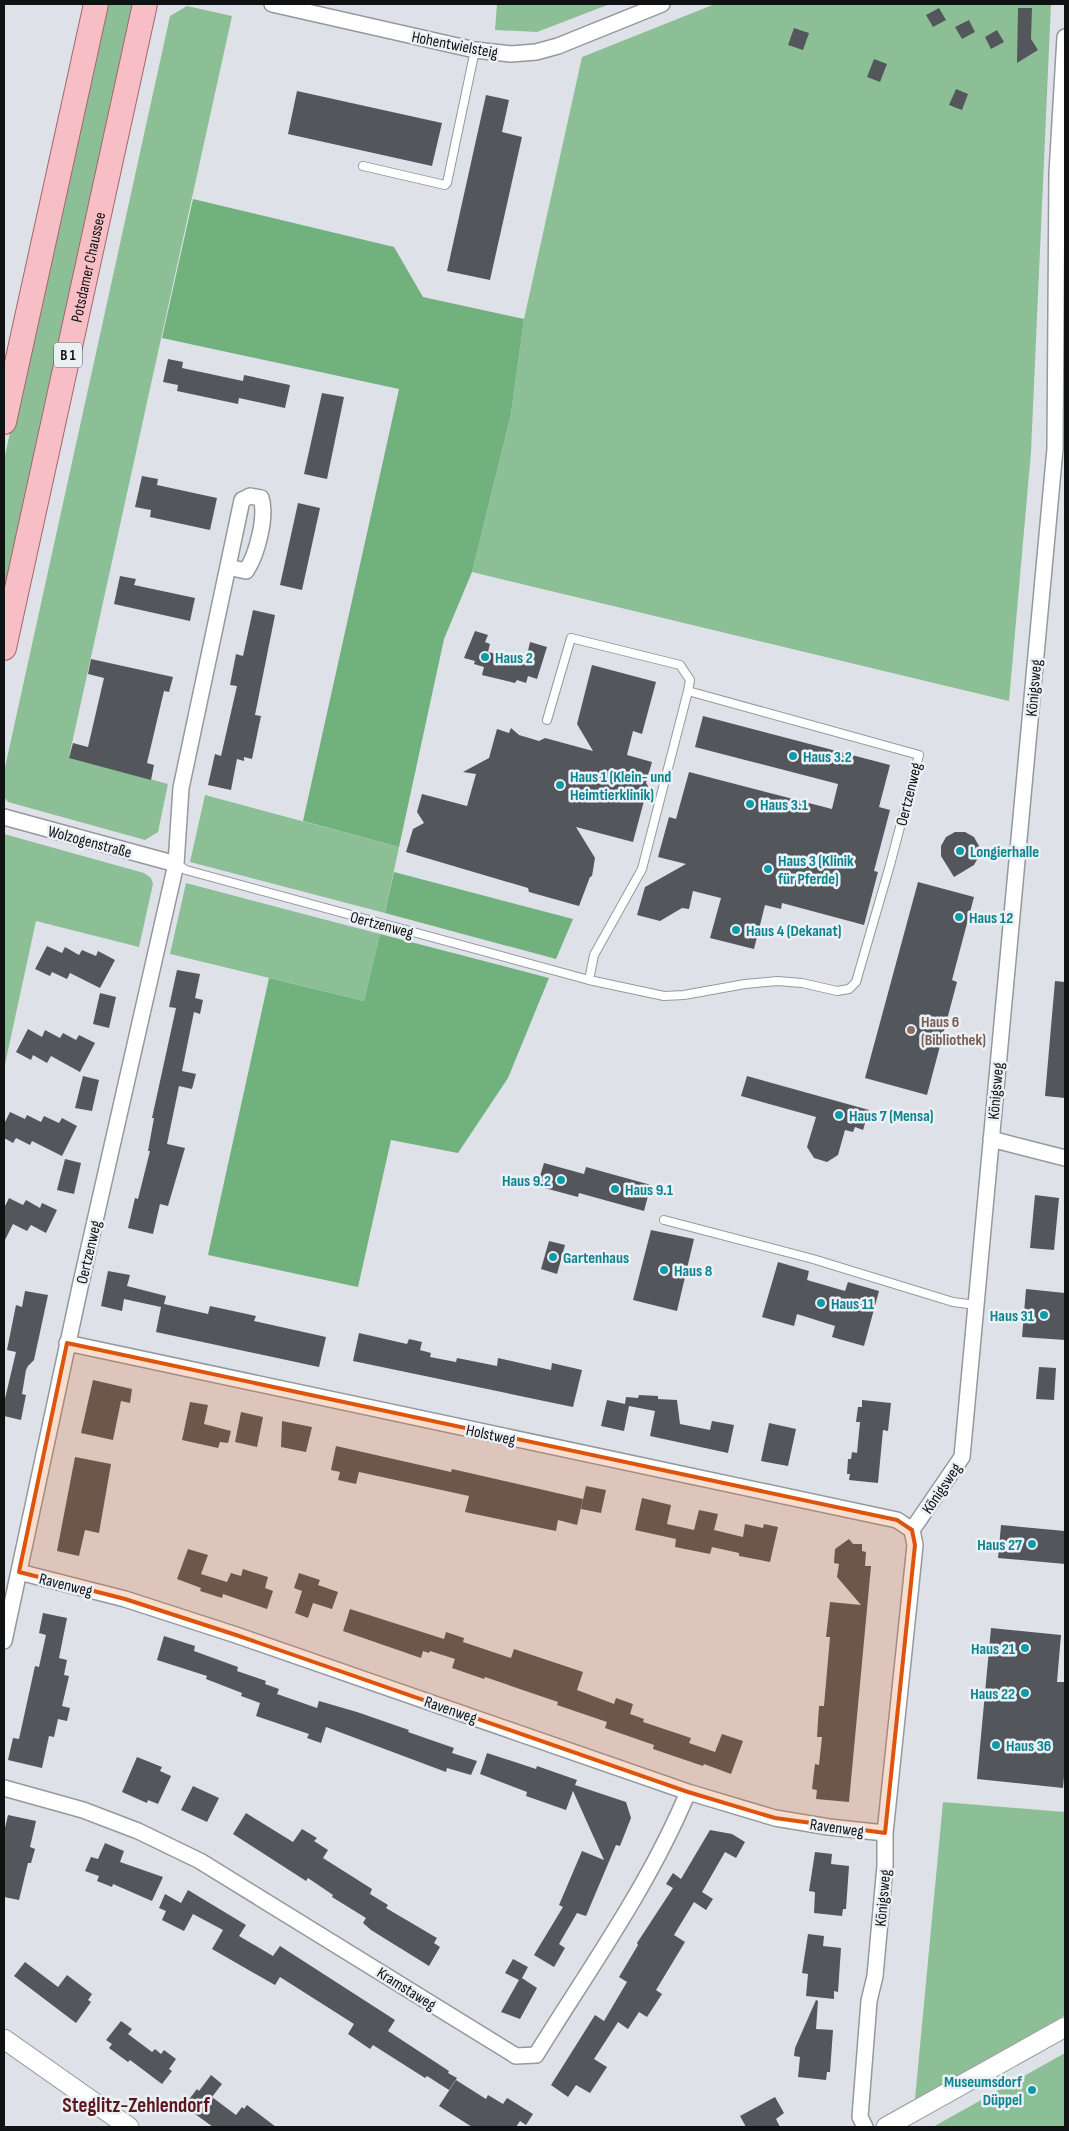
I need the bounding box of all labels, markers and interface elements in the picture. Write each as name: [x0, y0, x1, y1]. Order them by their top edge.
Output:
street label: Hohentwielsteig: [410, 28, 500, 63]
street label: Potsdamer Chaussee: [68, 210, 110, 324]
road number: B 1: [54, 342, 82, 368]
place label: Haus 2: [495, 649, 533, 668]
marker: Haus 2: [479, 651, 491, 663]
street label: Königsweg: [1023, 659, 1046, 717]
place label: Haus 3.2: [803, 748, 852, 767]
marker: Haus 3.2: [787, 750, 799, 762]
street label: Oertzenweg: [892, 761, 926, 828]
place label: Haus 1 (Klein- und Heimtierklinik): [570, 768, 671, 805]
marker: Haus 1 (Klein- und Heimtierklinik): [554, 779, 566, 791]
place label: Haus 3.1: [760, 796, 809, 815]
marker: Haus 3.1: [744, 798, 756, 810]
street label: Wolzogenstraße: [46, 822, 133, 863]
place label: Longierhalle: [970, 843, 1039, 862]
marker: Longierhalle: [954, 845, 966, 857]
place label: Haus 3 (Klinik für Pferde): [778, 852, 854, 889]
marker: Haus 3 (Klinik für Pferde): [762, 863, 774, 875]
street label: Oertzenweg: [348, 908, 415, 943]
place label: Haus 12: [969, 909, 1013, 928]
marker: Haus 12: [953, 911, 965, 923]
place label: Haus 4 (Dekanat): [746, 922, 842, 941]
marker: Haus 4 (Dekanat): [730, 924, 742, 936]
place label: Haus 6 (Bibliothek): [921, 1013, 986, 1050]
marker: Haus 6 (Bibliothek): [905, 1024, 917, 1036]
street label: Königsweg: [985, 1062, 1008, 1120]
place label: Haus 7 (Mensa): [849, 1107, 933, 1126]
marker: Haus 7 (Mensa): [833, 1109, 845, 1121]
place label: Haus 9.2: [502, 1172, 551, 1191]
marker: Haus 9.2: [555, 1174, 567, 1186]
place label: Haus 9.1: [625, 1181, 674, 1200]
marker: Haus 9.1: [609, 1183, 621, 1195]
street label: Oertzenweg: [73, 1219, 106, 1286]
place label: Gartenhaus: [563, 1249, 629, 1268]
marker: Gartenhaus: [547, 1251, 559, 1263]
place label: Haus 8: [674, 1262, 713, 1281]
marker: Haus 8: [658, 1264, 670, 1276]
place label: Haus 11: [831, 1295, 875, 1314]
marker: Haus 11: [815, 1297, 827, 1309]
place label: Haus 31: [990, 1307, 1035, 1326]
marker: Haus 31: [1038, 1309, 1050, 1321]
street label: Holstweg: [464, 1421, 517, 1450]
street label: Königsweg: [918, 1460, 966, 1518]
place label: Haus 27: [977, 1536, 1022, 1555]
marker: Haus 27: [1026, 1538, 1038, 1550]
street label: Ravenweg: [37, 1570, 94, 1601]
place label: Haus 21: [971, 1640, 1016, 1659]
marker: Haus 21: [1019, 1642, 1031, 1654]
place label: Haus 22: [970, 1685, 1015, 1704]
marker: Haus 22: [1019, 1687, 1031, 1699]
street label: Ravenweg: [422, 1693, 479, 1728]
place label: Haus 36: [1006, 1737, 1051, 1756]
marker: Haus 36: [990, 1739, 1002, 1751]
street label: Ravenweg: [809, 1815, 865, 1842]
street label: Königsweg: [872, 1869, 895, 1927]
street label: Kramstaweg: [373, 1964, 439, 2015]
place label: Museumsdorf Düppel: [944, 2073, 1023, 2110]
marker: Museumsdorf Düppel: [1026, 2084, 1038, 2096]
district label: Steglitz-Zehlendorf: [62, 2093, 210, 2118]

